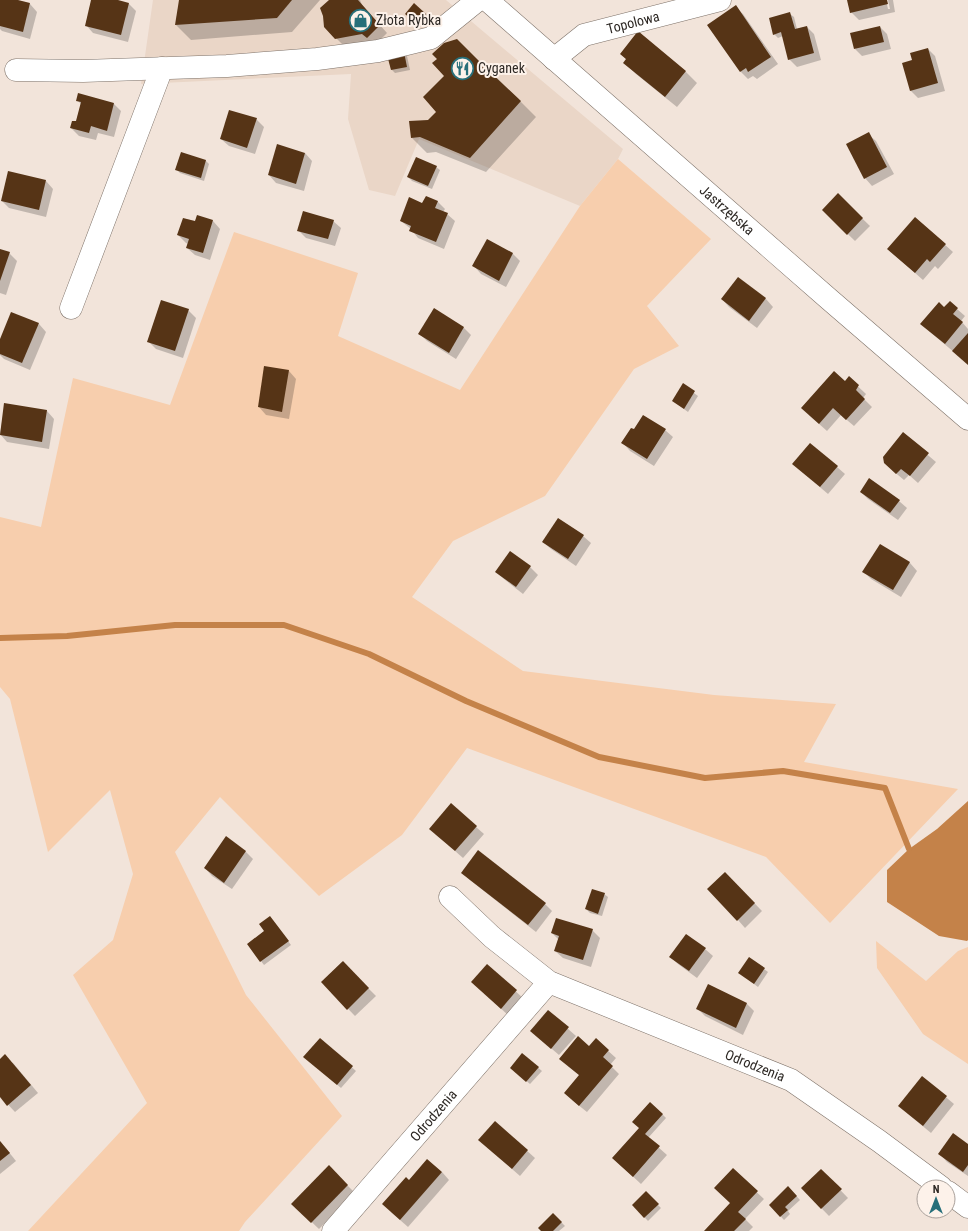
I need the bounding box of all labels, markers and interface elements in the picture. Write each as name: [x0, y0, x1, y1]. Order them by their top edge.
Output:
shop icon: Złota Rybka: [348, 7, 374, 33]
street label: Topolowa: [605, 8, 661, 37]
place label: Złota Rybka: [376, 12, 441, 28]
restaurant icon: Cyganek: [450, 55, 476, 81]
place label: Cyganek: [478, 60, 526, 76]
street label: Jastrzębska: [697, 182, 758, 238]
street label: Odrodzenia: [723, 1046, 787, 1085]
street label: Odrodzenia: [407, 1086, 460, 1144]
north arrow: [916, 1179, 956, 1219]
text: N: [933, 1183, 940, 1196]

